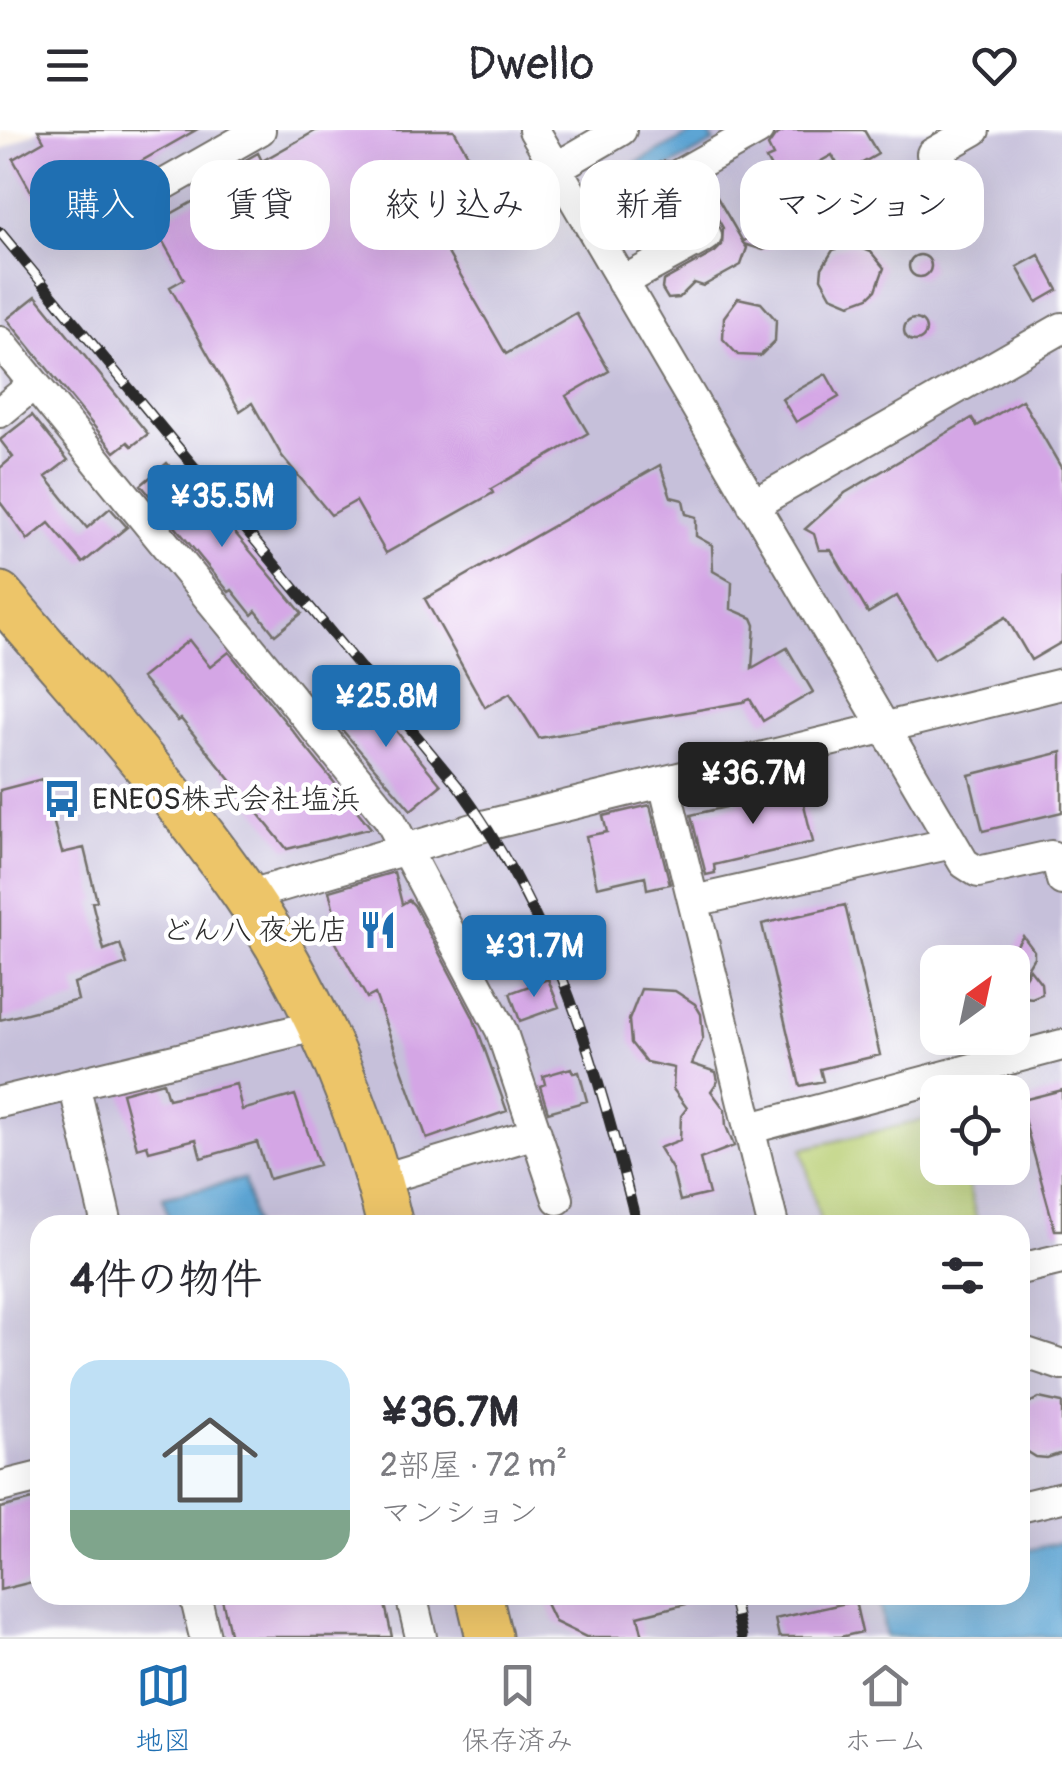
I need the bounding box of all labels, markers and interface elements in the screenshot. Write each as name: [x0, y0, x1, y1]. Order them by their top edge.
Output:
text: Dwello: [468, 37, 594, 93]
icon: menu: [40, 38, 95, 93]
icon: heart: [967, 38, 1022, 93]
chip: 購入: [30, 160, 170, 250]
chip: 賃貸: [190, 160, 330, 250]
chip: 絞り込み: [350, 160, 560, 250]
chip: 新着: [580, 160, 720, 250]
chip: マンション: [740, 160, 984, 250]
pin: ¥35.5M: [141, 465, 303, 550]
text: ¥35.5M: [170, 477, 274, 517]
pin: ¥25.8M: [305, 665, 467, 750]
text: ¥25.8M: [334, 677, 438, 717]
pin: ¥36.7M: [672, 742, 834, 827]
text: ¥36.7M: [700, 754, 806, 794]
bus stop icon: ENEOS株式会社塩浜: [41, 778, 83, 820]
place label: ENEOS株式会社塩浜: [92, 781, 361, 818]
restaurant icon: どん八 夜光店: [357, 909, 399, 951]
place label: どん八 夜光店: [161, 912, 348, 949]
pin: ¥31.7M: [453, 915, 615, 1000]
text: ¥31.7M: [484, 927, 584, 967]
north arrow: [920, 945, 1030, 1055]
map controls: [920, 945, 1030, 1185]
button: locate: [920, 1075, 1030, 1185]
icon: filters: [935, 1248, 990, 1303]
text: 4件の物件: [70, 1254, 262, 1306]
text: ¥36.7M: [380, 1387, 519, 1439]
icon: home: [150, 1400, 270, 1520]
text: 2部屋 · 72 m²: [380, 1446, 567, 1486]
text: マンション: [380, 1493, 539, 1533]
tab: 地図: [135, 1658, 191, 1759]
tab: 保存済み: [462, 1658, 574, 1759]
tab: ホーム: [844, 1658, 927, 1759]

